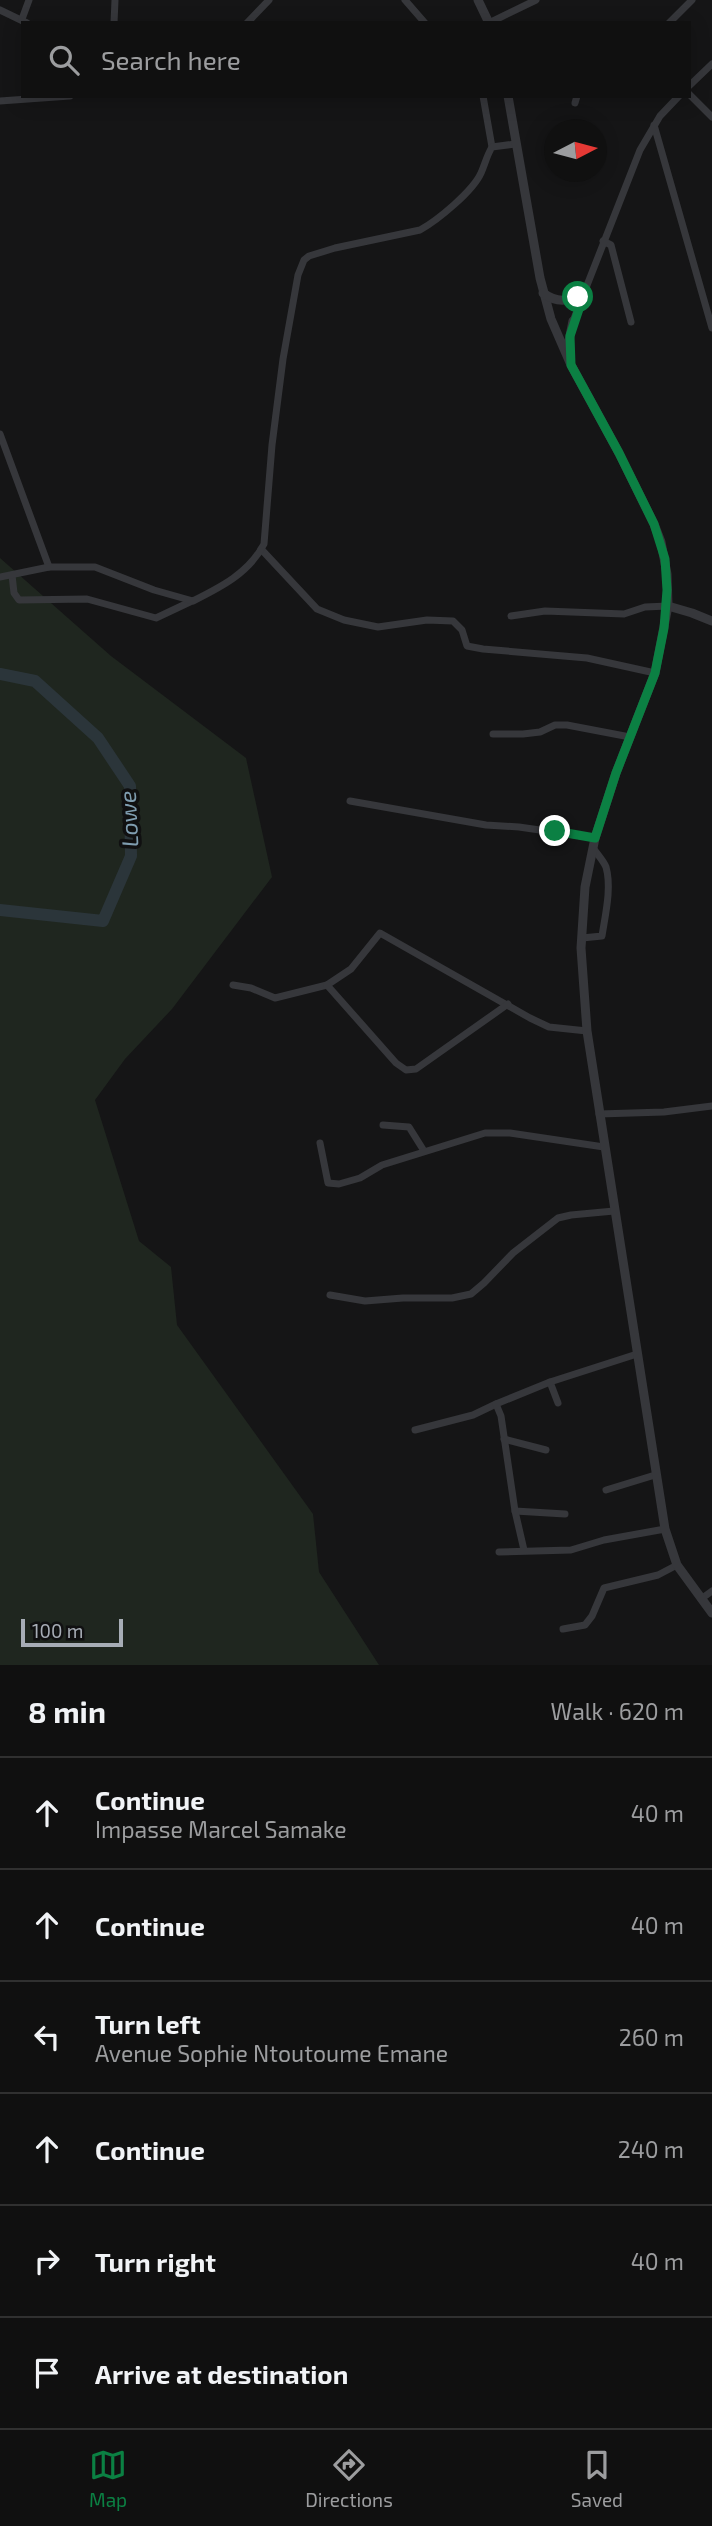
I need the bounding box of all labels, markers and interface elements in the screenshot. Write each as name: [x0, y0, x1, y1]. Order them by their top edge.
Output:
search box: [21, 21, 691, 98]
icon: search: [45, 41, 83, 79]
text: Search here: [101, 44, 241, 75]
north arrow: [544, 119, 607, 182]
route start: [562, 281, 593, 312]
water label: Lowe: [113, 790, 143, 848]
route end: [539, 815, 570, 846]
scale bar: [21, 1616, 122, 1648]
text: 100 m: [32, 1619, 83, 1642]
text: 8 min: [28, 1693, 106, 1729]
text: Walk · 620 m: [551, 1697, 684, 1725]
text: Continue: [95, 1784, 205, 1815]
icon: ahead: [28, 1794, 66, 1832]
text: 40 m: [631, 1799, 684, 1827]
text: Impasse Marcel Samake: [95, 1815, 347, 1843]
icon: ahead: [28, 1906, 66, 1944]
text: Continue: [95, 1910, 205, 1941]
text: 40 m: [631, 1911, 684, 1939]
text: Turn left: [95, 2008, 201, 2039]
icon: left: [28, 2018, 66, 2056]
text: 260 m: [619, 2023, 684, 2051]
text: Avenue Sophie Ntoutoume Emane: [95, 2039, 448, 2067]
icon: ahead: [28, 2130, 66, 2168]
text: Continue: [95, 2134, 205, 2165]
text: 240 m: [618, 2135, 684, 2163]
icon: right: [28, 2242, 66, 2280]
text: Turn right: [95, 2246, 216, 2277]
text: 40 m: [631, 2247, 684, 2275]
icon: arrive: [28, 2354, 66, 2392]
text: Arrive at destination: [95, 2358, 348, 2389]
tab: Map: [89, 2446, 127, 2511]
tab: Directions: [305, 2446, 393, 2511]
tab: Saved: [571, 2446, 623, 2511]

